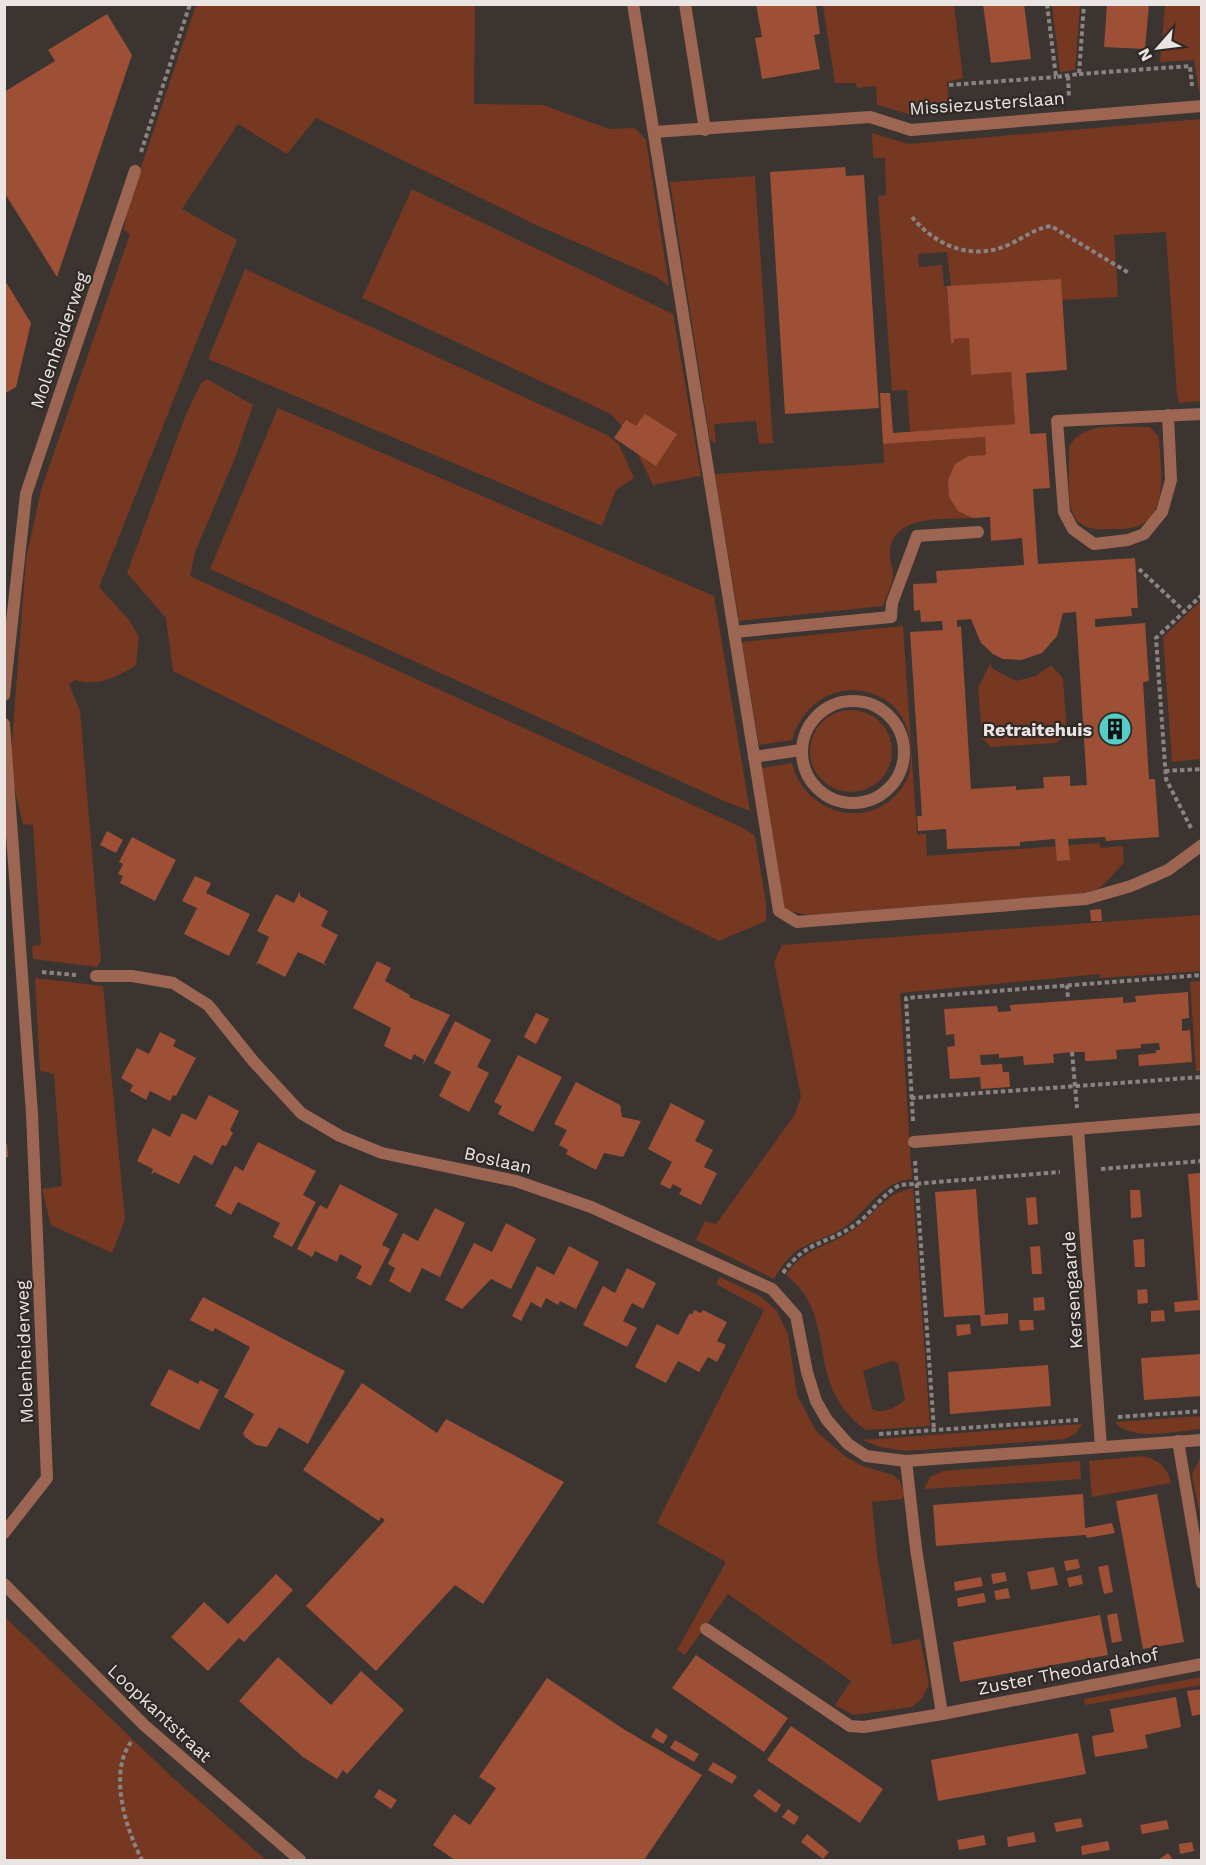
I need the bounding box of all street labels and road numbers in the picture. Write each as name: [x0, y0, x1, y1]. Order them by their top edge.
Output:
street label: Missiezusterslaan: [908, 87, 1066, 119]
street label: Molenheiderweg: [26, 269, 92, 411]
street label: Boslaan: [462, 1142, 534, 1178]
street label: Kersengaarde: [1057, 1230, 1087, 1350]
street label: Molenheiderweg: [11, 1280, 37, 1424]
street label: Zuster Theodardahof: [976, 1643, 1160, 1699]
street label: Loopkantstraat: [104, 1660, 216, 1767]

